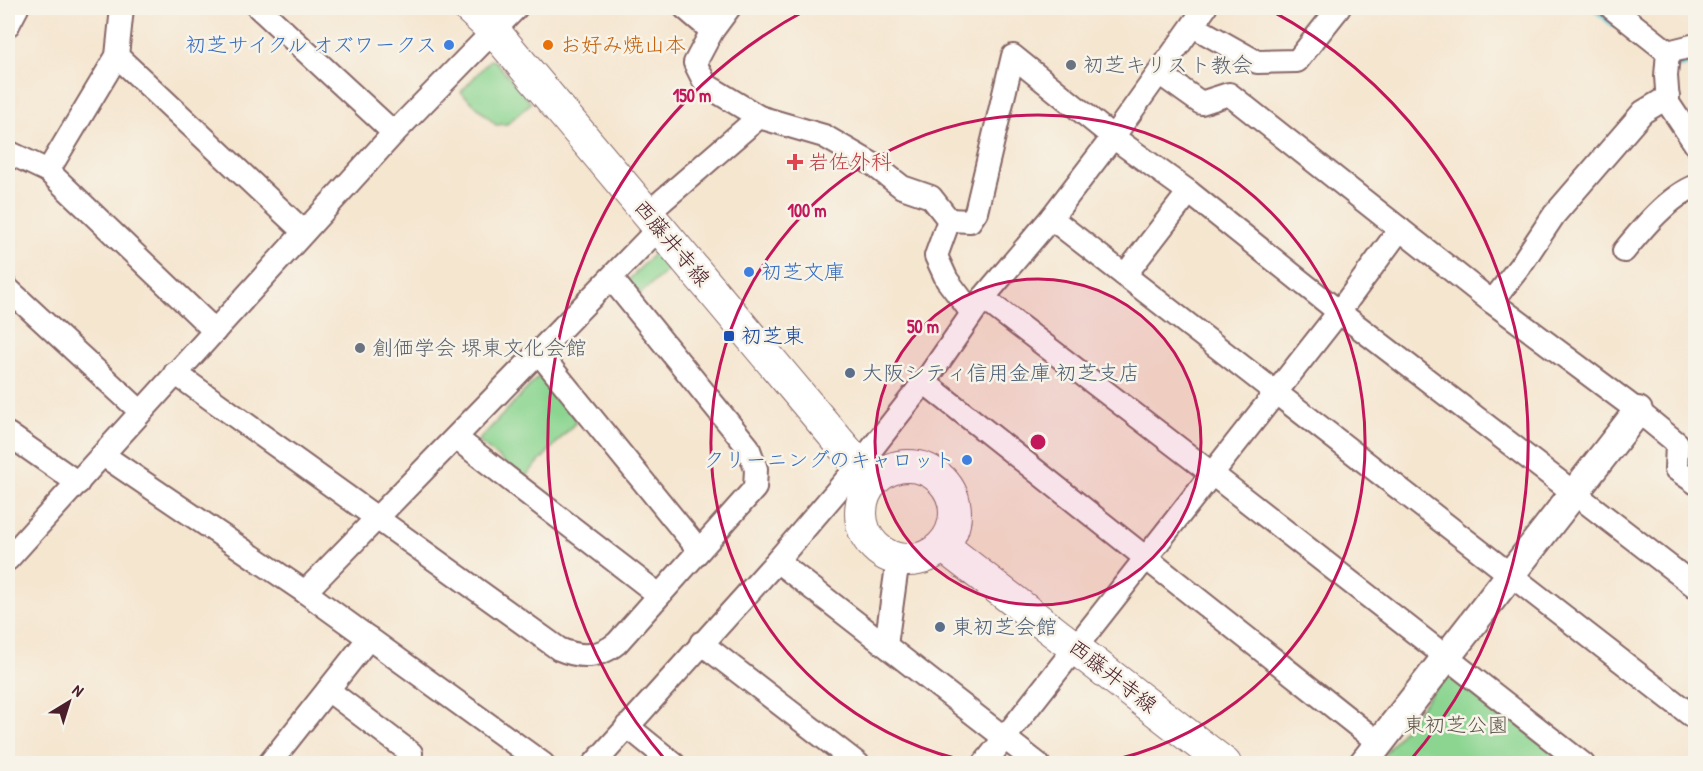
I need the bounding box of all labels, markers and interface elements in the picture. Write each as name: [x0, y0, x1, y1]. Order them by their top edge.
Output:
place label: 初芝サイクル オズワークス: [185, 30, 437, 59]
place label: お好み焼山本: [560, 30, 686, 59]
marker: 初芝サイクル オズワークス: [442, 38, 456, 52]
marker: お好み焼山本: [541, 38, 555, 52]
place label: 初芝キリスト教会: [1083, 50, 1253, 79]
marker: 初芝キリスト教会: [1064, 58, 1078, 72]
text: 150 m: [673, 83, 711, 108]
place label: 岩佐外科: [808, 147, 892, 176]
marker: 岩佐外科: [786, 153, 804, 171]
street label: 西藤井寺線: [628, 193, 717, 292]
text: 100 m: [787, 198, 827, 223]
place label: 初芝文庫: [761, 257, 845, 286]
marker: 初芝文庫: [742, 265, 756, 279]
text: 50 m: [907, 314, 939, 339]
place label: 初芝東: [741, 321, 804, 350]
marker: 初芝東: [722, 329, 736, 343]
place label: 創価学会 堺東文化会館: [372, 333, 587, 362]
marker: 創価学会 堺東文化会館: [353, 341, 367, 355]
place label: 大阪シティ信用金庫 初芝支店: [862, 358, 1140, 387]
marker: 大阪シティ信用金庫 初芝支店: [843, 366, 857, 380]
centre of rings: [1028, 432, 1048, 452]
place label: クリーニングのキャロット: [703, 445, 955, 474]
marker: クリーニングのキャロット: [960, 453, 974, 467]
place label: 東初芝会館: [952, 612, 1057, 641]
marker: 東初芝会館: [933, 620, 947, 634]
street label: 西藤井寺線: [1063, 632, 1164, 719]
north arrow: [39, 672, 99, 732]
text: N: [68, 679, 89, 702]
park label: 東初芝公園: [1404, 710, 1509, 739]

